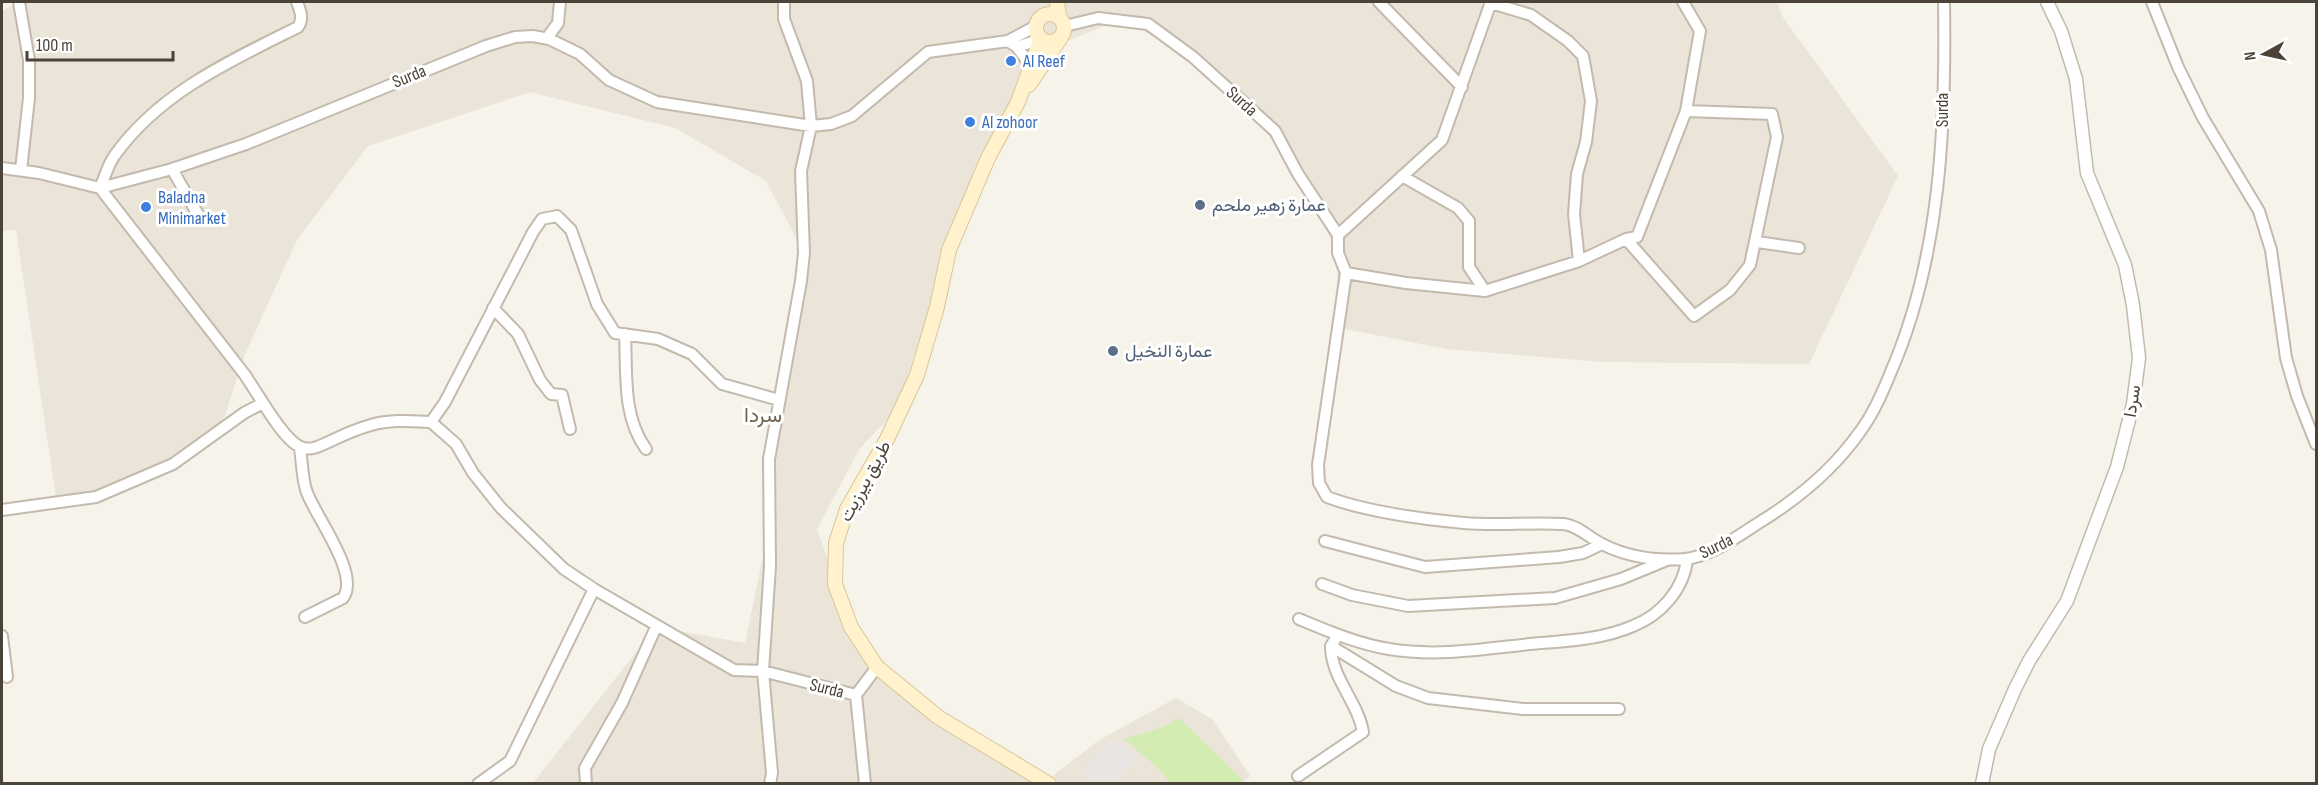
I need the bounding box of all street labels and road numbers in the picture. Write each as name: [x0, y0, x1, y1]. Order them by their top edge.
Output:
street label: Surda: [389, 60, 429, 93]
street label: Surda: [1222, 82, 1262, 121]
street label: Surda: [1932, 93, 1953, 127]
street label: سردا: [2120, 383, 2145, 419]
street label: طريق بيرزيت: [835, 437, 896, 525]
street label: Surda: [1696, 529, 1736, 563]
street label: Surda: [808, 674, 846, 703]

